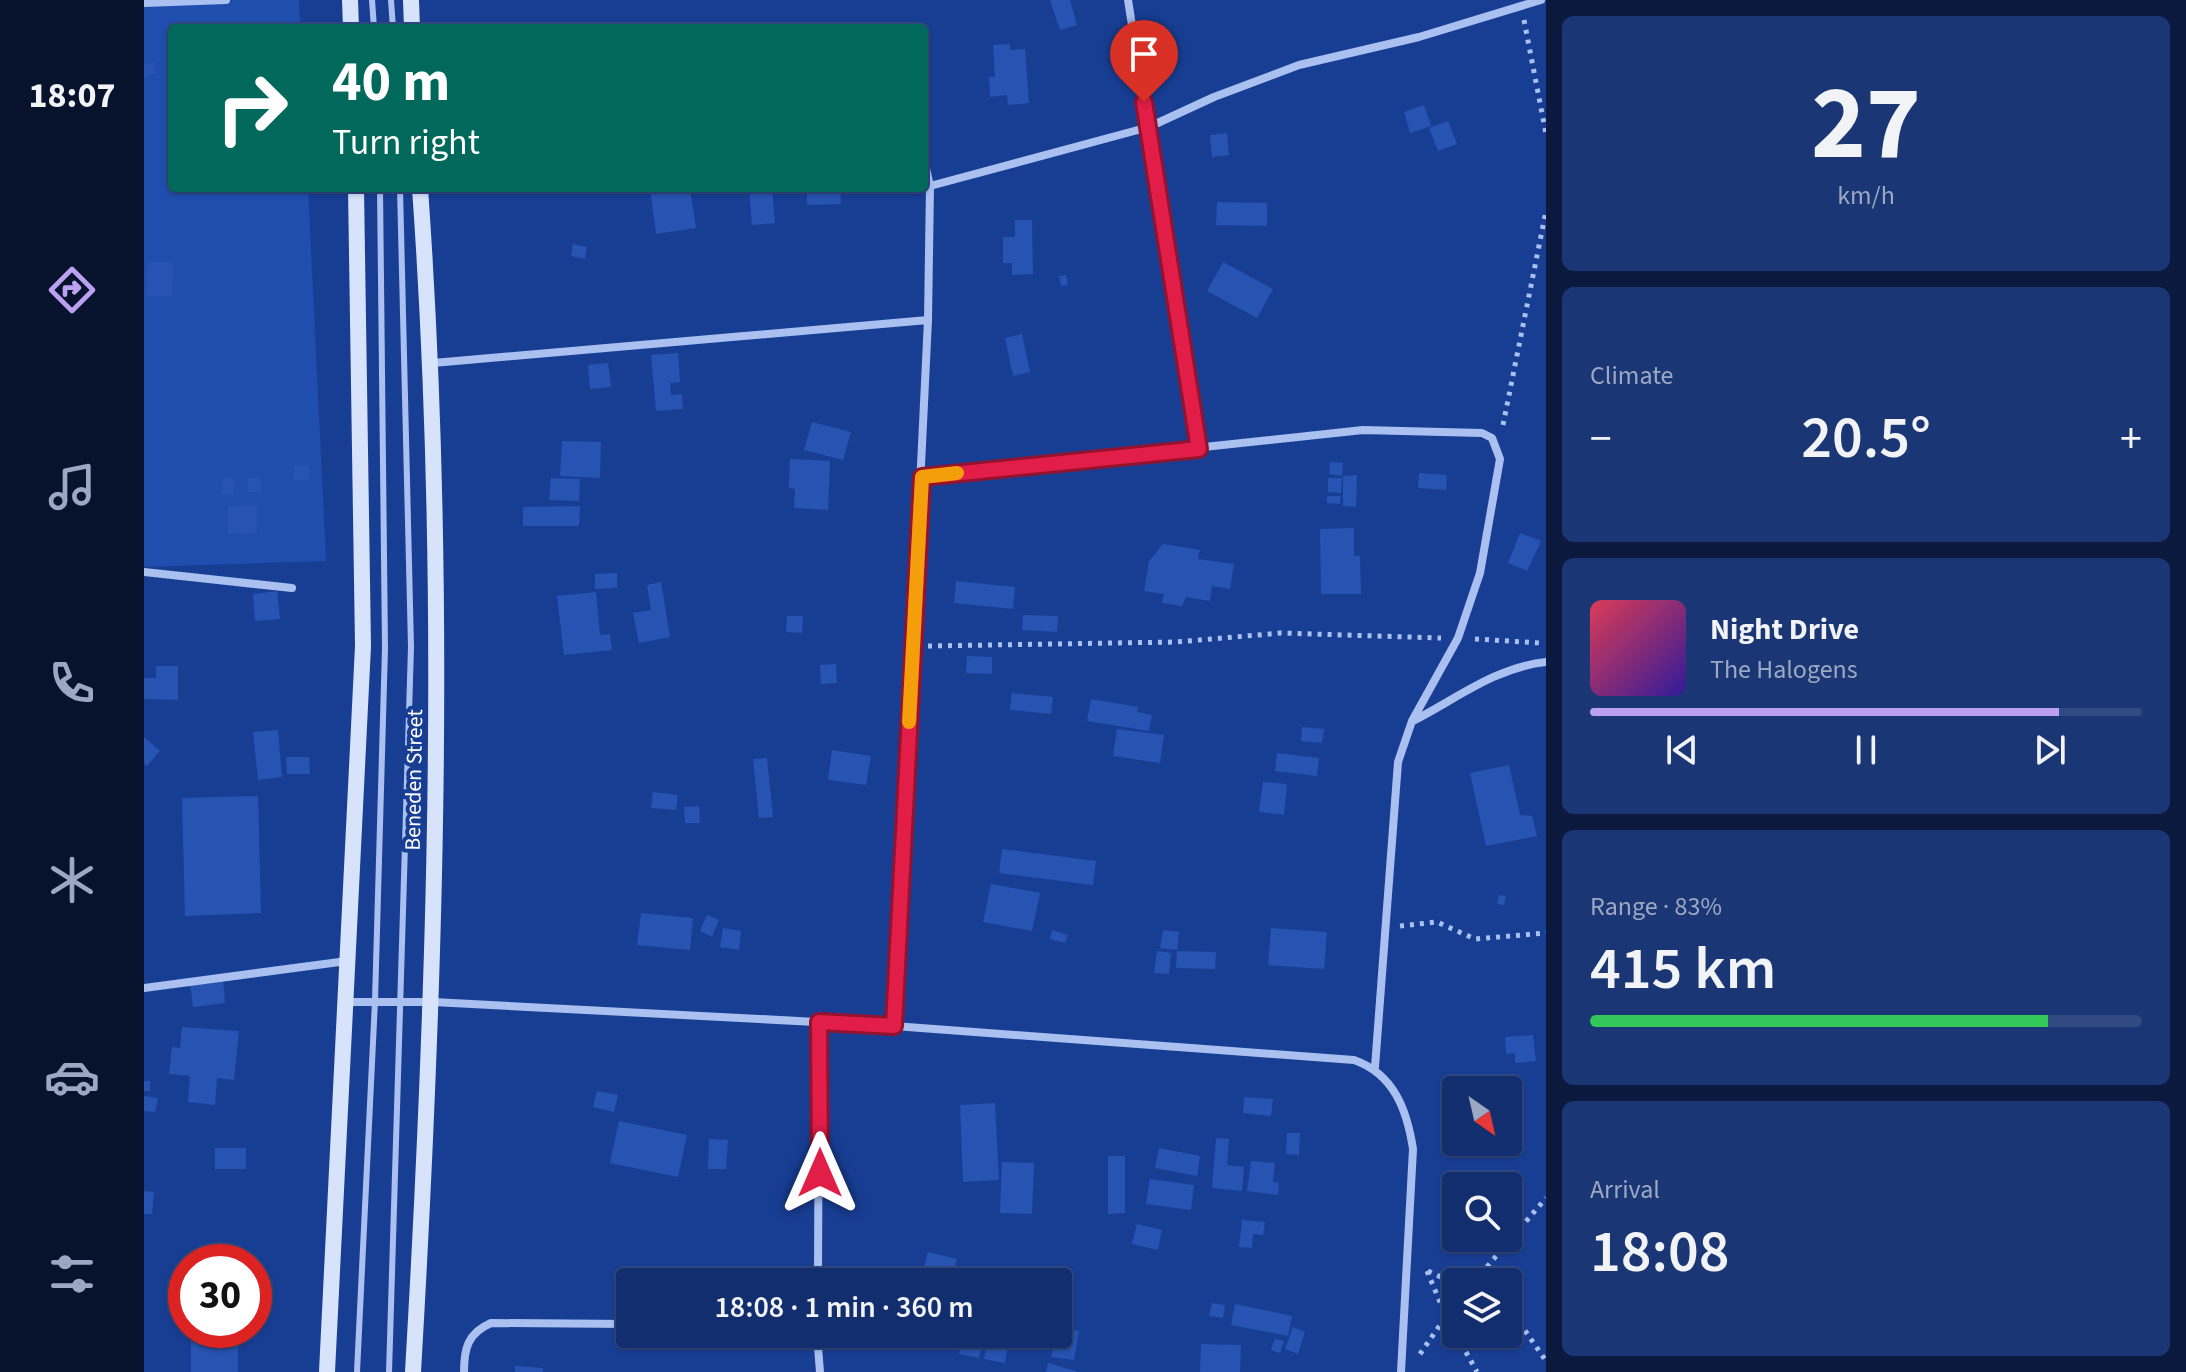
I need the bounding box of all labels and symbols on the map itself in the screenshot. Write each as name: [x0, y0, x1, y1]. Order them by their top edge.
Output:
pin: [1110, 20, 1178, 102]
street label: Beneden Street: [397, 708, 431, 851]
north arrow: [1442, 1076, 1522, 1156]
position arrow: [778, 1131, 862, 1215]
speed limit sign: 30: [168, 1244, 272, 1348]

